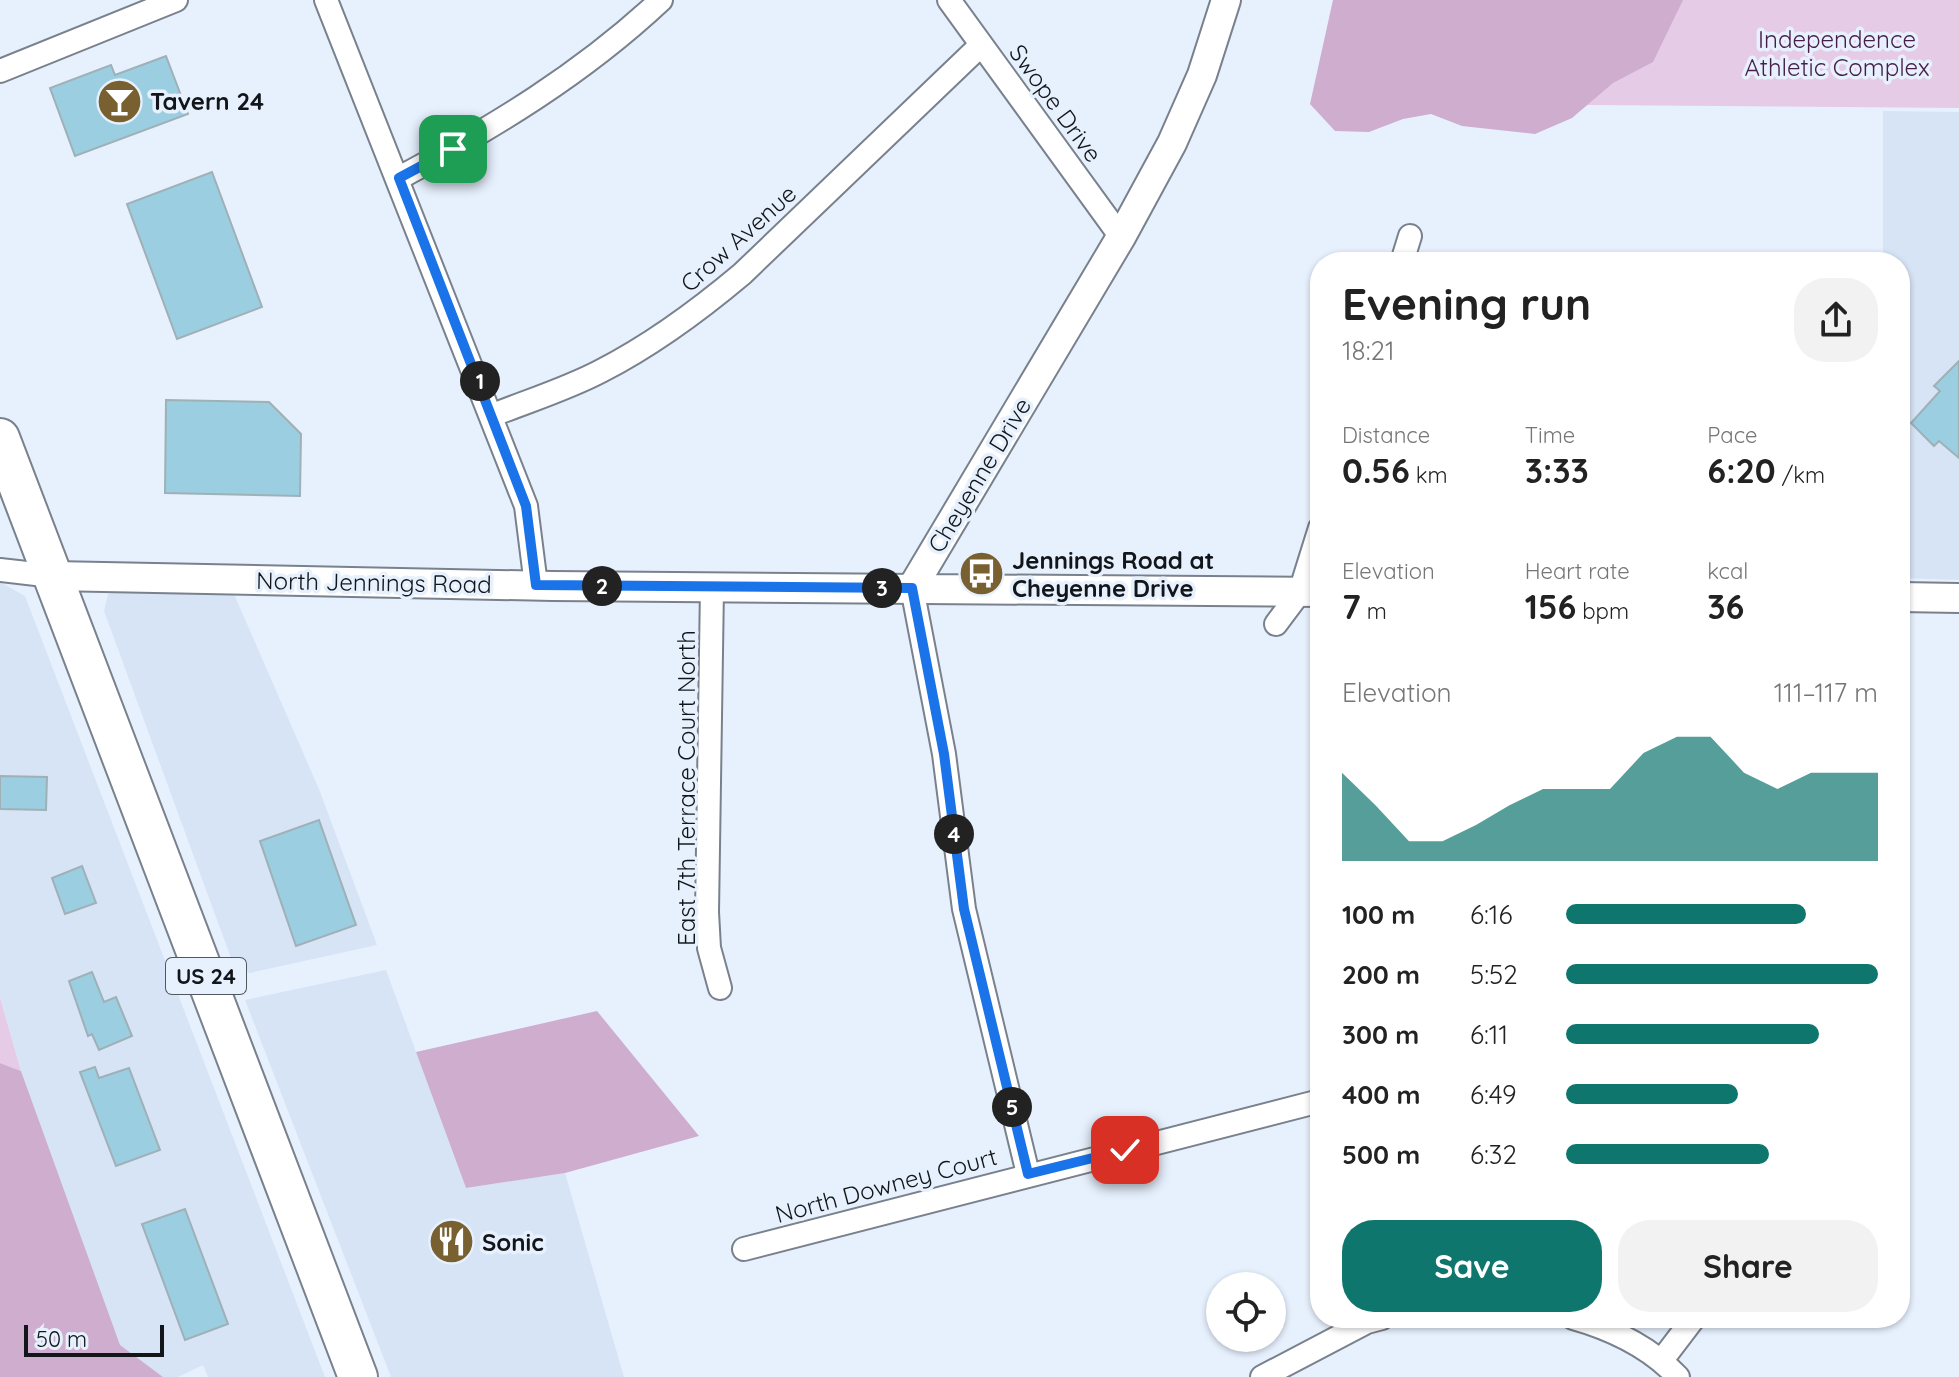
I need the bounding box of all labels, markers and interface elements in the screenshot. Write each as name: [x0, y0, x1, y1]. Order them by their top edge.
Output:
park label: Independence Athletic Complex: [1744, 24, 1930, 82]
street label: Swope Drive: [1003, 38, 1109, 168]
bar icon: Tavern 24: [95, 77, 143, 125]
place label: Tavern 24: [150, 86, 264, 116]
pin: [419, 115, 487, 183]
icon: arrive: [431, 127, 475, 171]
street label: Crow Avenue: [674, 178, 802, 298]
text: Evening run: [1342, 276, 1591, 331]
button: share: [1794, 278, 1878, 362]
text: 18:21: [1342, 334, 1395, 367]
pin: 1: [460, 361, 500, 401]
text: 1: [476, 367, 484, 395]
street label: Cheyenne Drive: [921, 392, 1037, 558]
text: Distance: [1342, 421, 1430, 449]
text: Time: [1525, 421, 1575, 449]
text: Pace: [1707, 421, 1758, 449]
text: 0.56: [1342, 449, 1410, 492]
text: 3:33: [1525, 449, 1589, 492]
text: 6:20: [1707, 449, 1776, 492]
text: km: [1410, 461, 1448, 489]
text: /km: [1776, 461, 1825, 489]
place label: Jennings Road at Cheyenne Drive: [1012, 545, 1214, 603]
bus stop icon: Jennings Road at Cheyenne Drive: [957, 550, 1005, 598]
text: Elevation: [1342, 557, 1435, 585]
text: Heart rate: [1525, 557, 1630, 585]
text: kcal: [1707, 557, 1748, 585]
street label: North Jennings Road: [256, 565, 492, 599]
pin: 2: [582, 566, 622, 606]
pin: 3: [862, 568, 902, 608]
text: 2: [596, 572, 608, 600]
text: 3: [876, 574, 888, 602]
text: 7: [1342, 585, 1361, 628]
text: 156: [1525, 585, 1576, 628]
text: 36: [1707, 585, 1744, 628]
text: m: [1361, 597, 1387, 625]
text: bpm: [1576, 597, 1629, 625]
street label: East 7th Terrace Court North: [671, 630, 701, 946]
text: Elevation: [1342, 676, 1452, 709]
text: 111–117 m: [1774, 676, 1878, 709]
pin: 4: [934, 814, 974, 854]
text: 4: [948, 820, 960, 848]
text: 100 m: [1342, 898, 1415, 931]
text: 6:16: [1470, 898, 1512, 931]
road number: US 24: [166, 958, 246, 994]
text: 200 m: [1342, 958, 1420, 991]
text: 5:52: [1470, 958, 1518, 991]
text: 300 m: [1342, 1018, 1419, 1051]
text: 6:11: [1470, 1018, 1508, 1051]
text: 400 m: [1342, 1078, 1420, 1111]
text: 6:49: [1470, 1078, 1517, 1111]
pin: 5: [992, 1087, 1032, 1127]
text: 5: [1006, 1093, 1018, 1121]
pin: [1091, 1116, 1159, 1184]
icon: check: [1103, 1128, 1147, 1172]
text: 500 m: [1342, 1138, 1420, 1171]
text: 6:32: [1470, 1138, 1517, 1171]
street label: North Downey Court: [772, 1141, 1000, 1229]
restaurant icon: Sonic: [427, 1218, 475, 1266]
button: Save: [1342, 1220, 1602, 1312]
button: Share: [1618, 1220, 1878, 1312]
place label: Sonic: [482, 1227, 544, 1257]
map controls: [1206, 1272, 1286, 1352]
button: locate: [1206, 1272, 1286, 1352]
scale bar: [24, 1321, 164, 1357]
text: 50 m: [36, 1325, 87, 1353]

